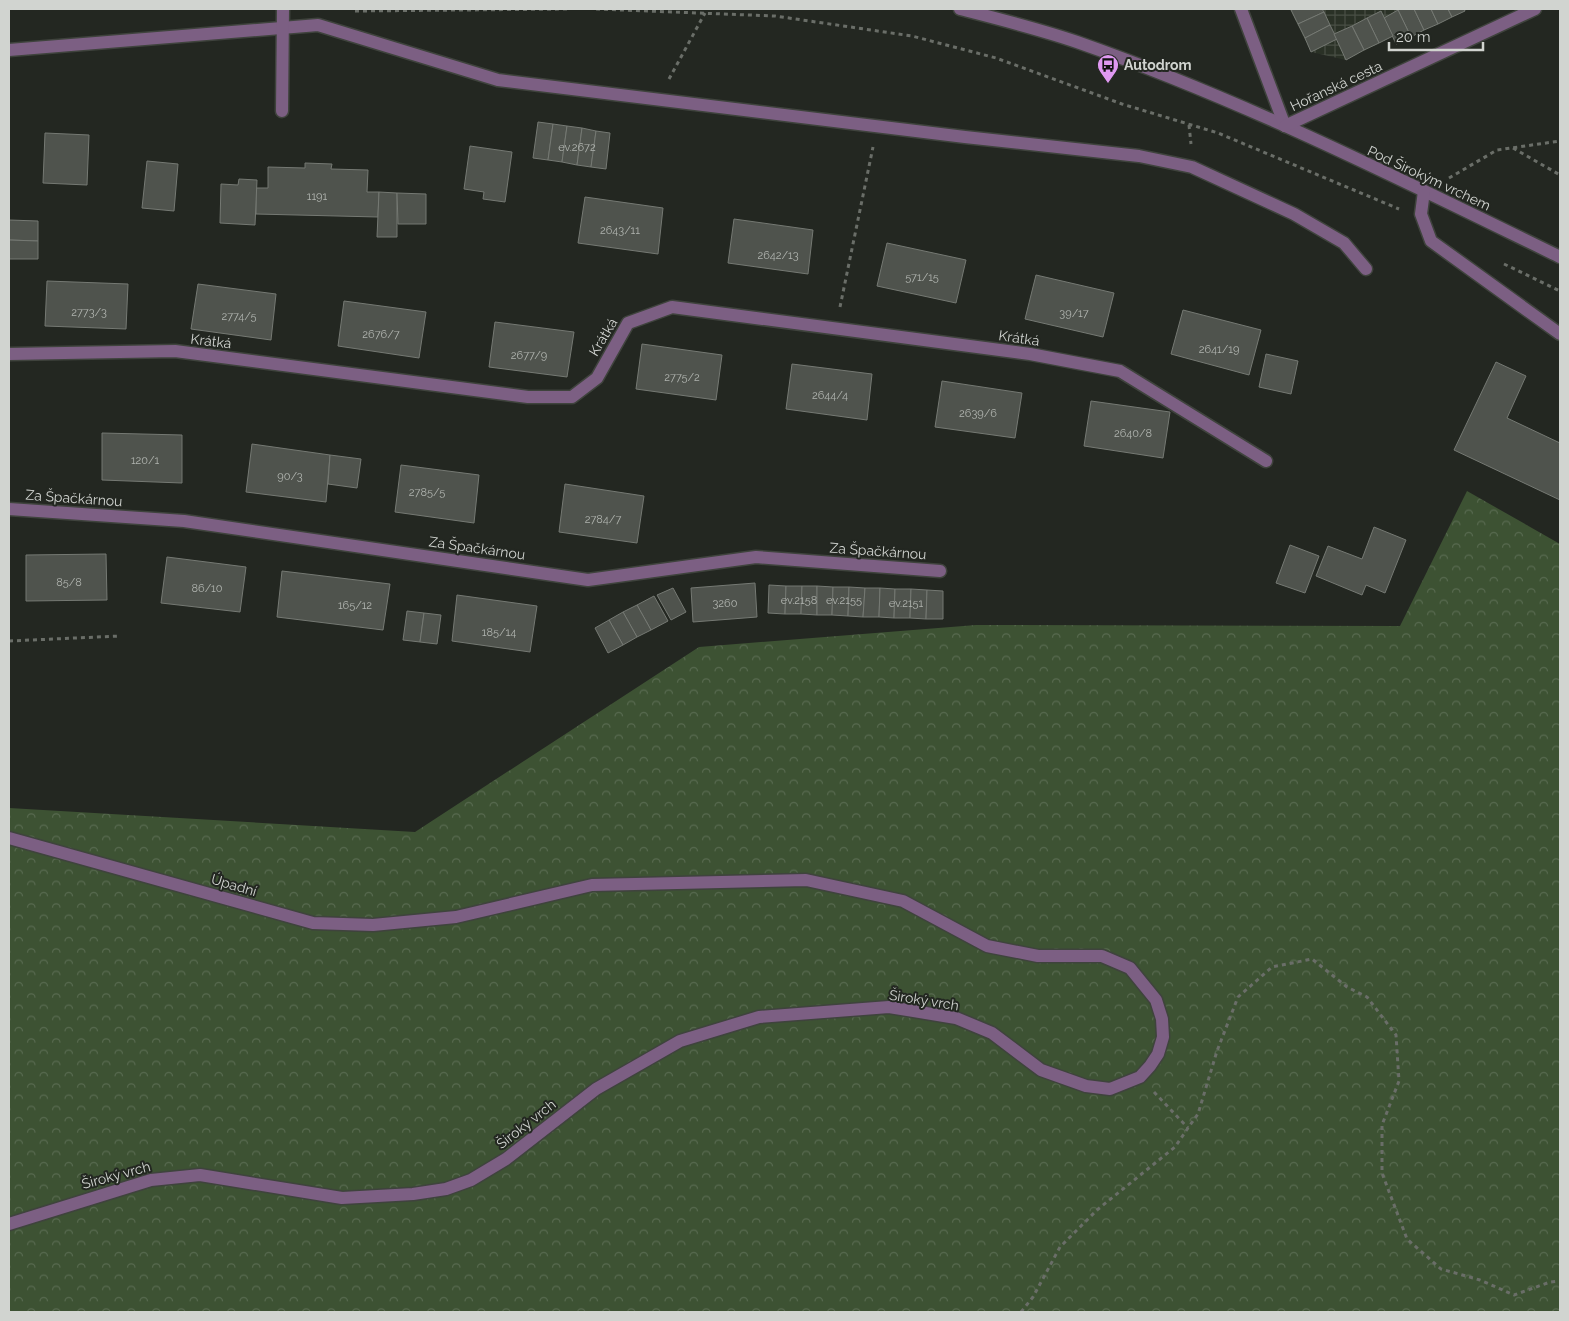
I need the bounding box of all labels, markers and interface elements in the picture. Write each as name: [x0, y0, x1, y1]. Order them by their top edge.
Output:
scale bar: [1389, 20, 1483, 52]
text: 20 m: [1396, 28, 1431, 46]
bus stop icon: Autodrom: [1096, 53, 1120, 84]
place label: Autodrom: [1124, 57, 1192, 73]
street label: Hořanská cesta: [1288, 58, 1384, 114]
house number: ev.2672: [558, 141, 596, 154]
street label: Pod Širokým vrchem: [1365, 141, 1494, 214]
house number: 1191: [307, 190, 328, 203]
house number: 2643/11: [600, 224, 640, 237]
house number: 2642/13: [757, 249, 799, 262]
house number: 571/15: [905, 271, 939, 284]
house number: 2773/3: [71, 306, 107, 319]
house number: 39/17: [1059, 307, 1089, 320]
house number: 2774/5: [221, 310, 257, 323]
street label: Krátká: [586, 315, 620, 359]
street label: Krátká: [997, 327, 1041, 349]
house number: 2676/7: [362, 328, 400, 341]
street label: Krátká: [190, 331, 232, 351]
house number: 2641/19: [1199, 343, 1239, 356]
house number: 2677/9: [511, 349, 547, 362]
house number: 2775/2: [664, 371, 700, 384]
house number: 2644/4: [812, 389, 848, 402]
house number: 2639/6: [959, 407, 997, 420]
house number: 2640/8: [1114, 427, 1152, 440]
house number: 120/1: [131, 454, 159, 467]
house number: 90/3: [277, 470, 303, 483]
street label: Za Špačkárnou: [25, 485, 123, 509]
house number: 2785/5: [409, 486, 445, 499]
house number: 2784/7: [585, 513, 621, 526]
street label: Za Špačkárnou: [428, 531, 527, 563]
street label: Za Špačkárnou: [829, 538, 927, 562]
house number: 85/8: [56, 576, 82, 589]
house number: 86/10: [191, 582, 223, 595]
house number: ev.2158: [781, 594, 817, 607]
house number: ev.2155: [826, 594, 862, 607]
house number: 3260: [713, 597, 738, 610]
house number: ev.2151: [889, 597, 924, 610]
house number: 165/12: [338, 599, 372, 612]
house number: 185/14: [482, 626, 516, 639]
street label: Úpadní: [209, 870, 260, 899]
street label: Široký vrch: [888, 985, 960, 1013]
street label: Široký vrch: [492, 1094, 559, 1152]
street label: Široký vrch: [79, 1156, 152, 1192]

